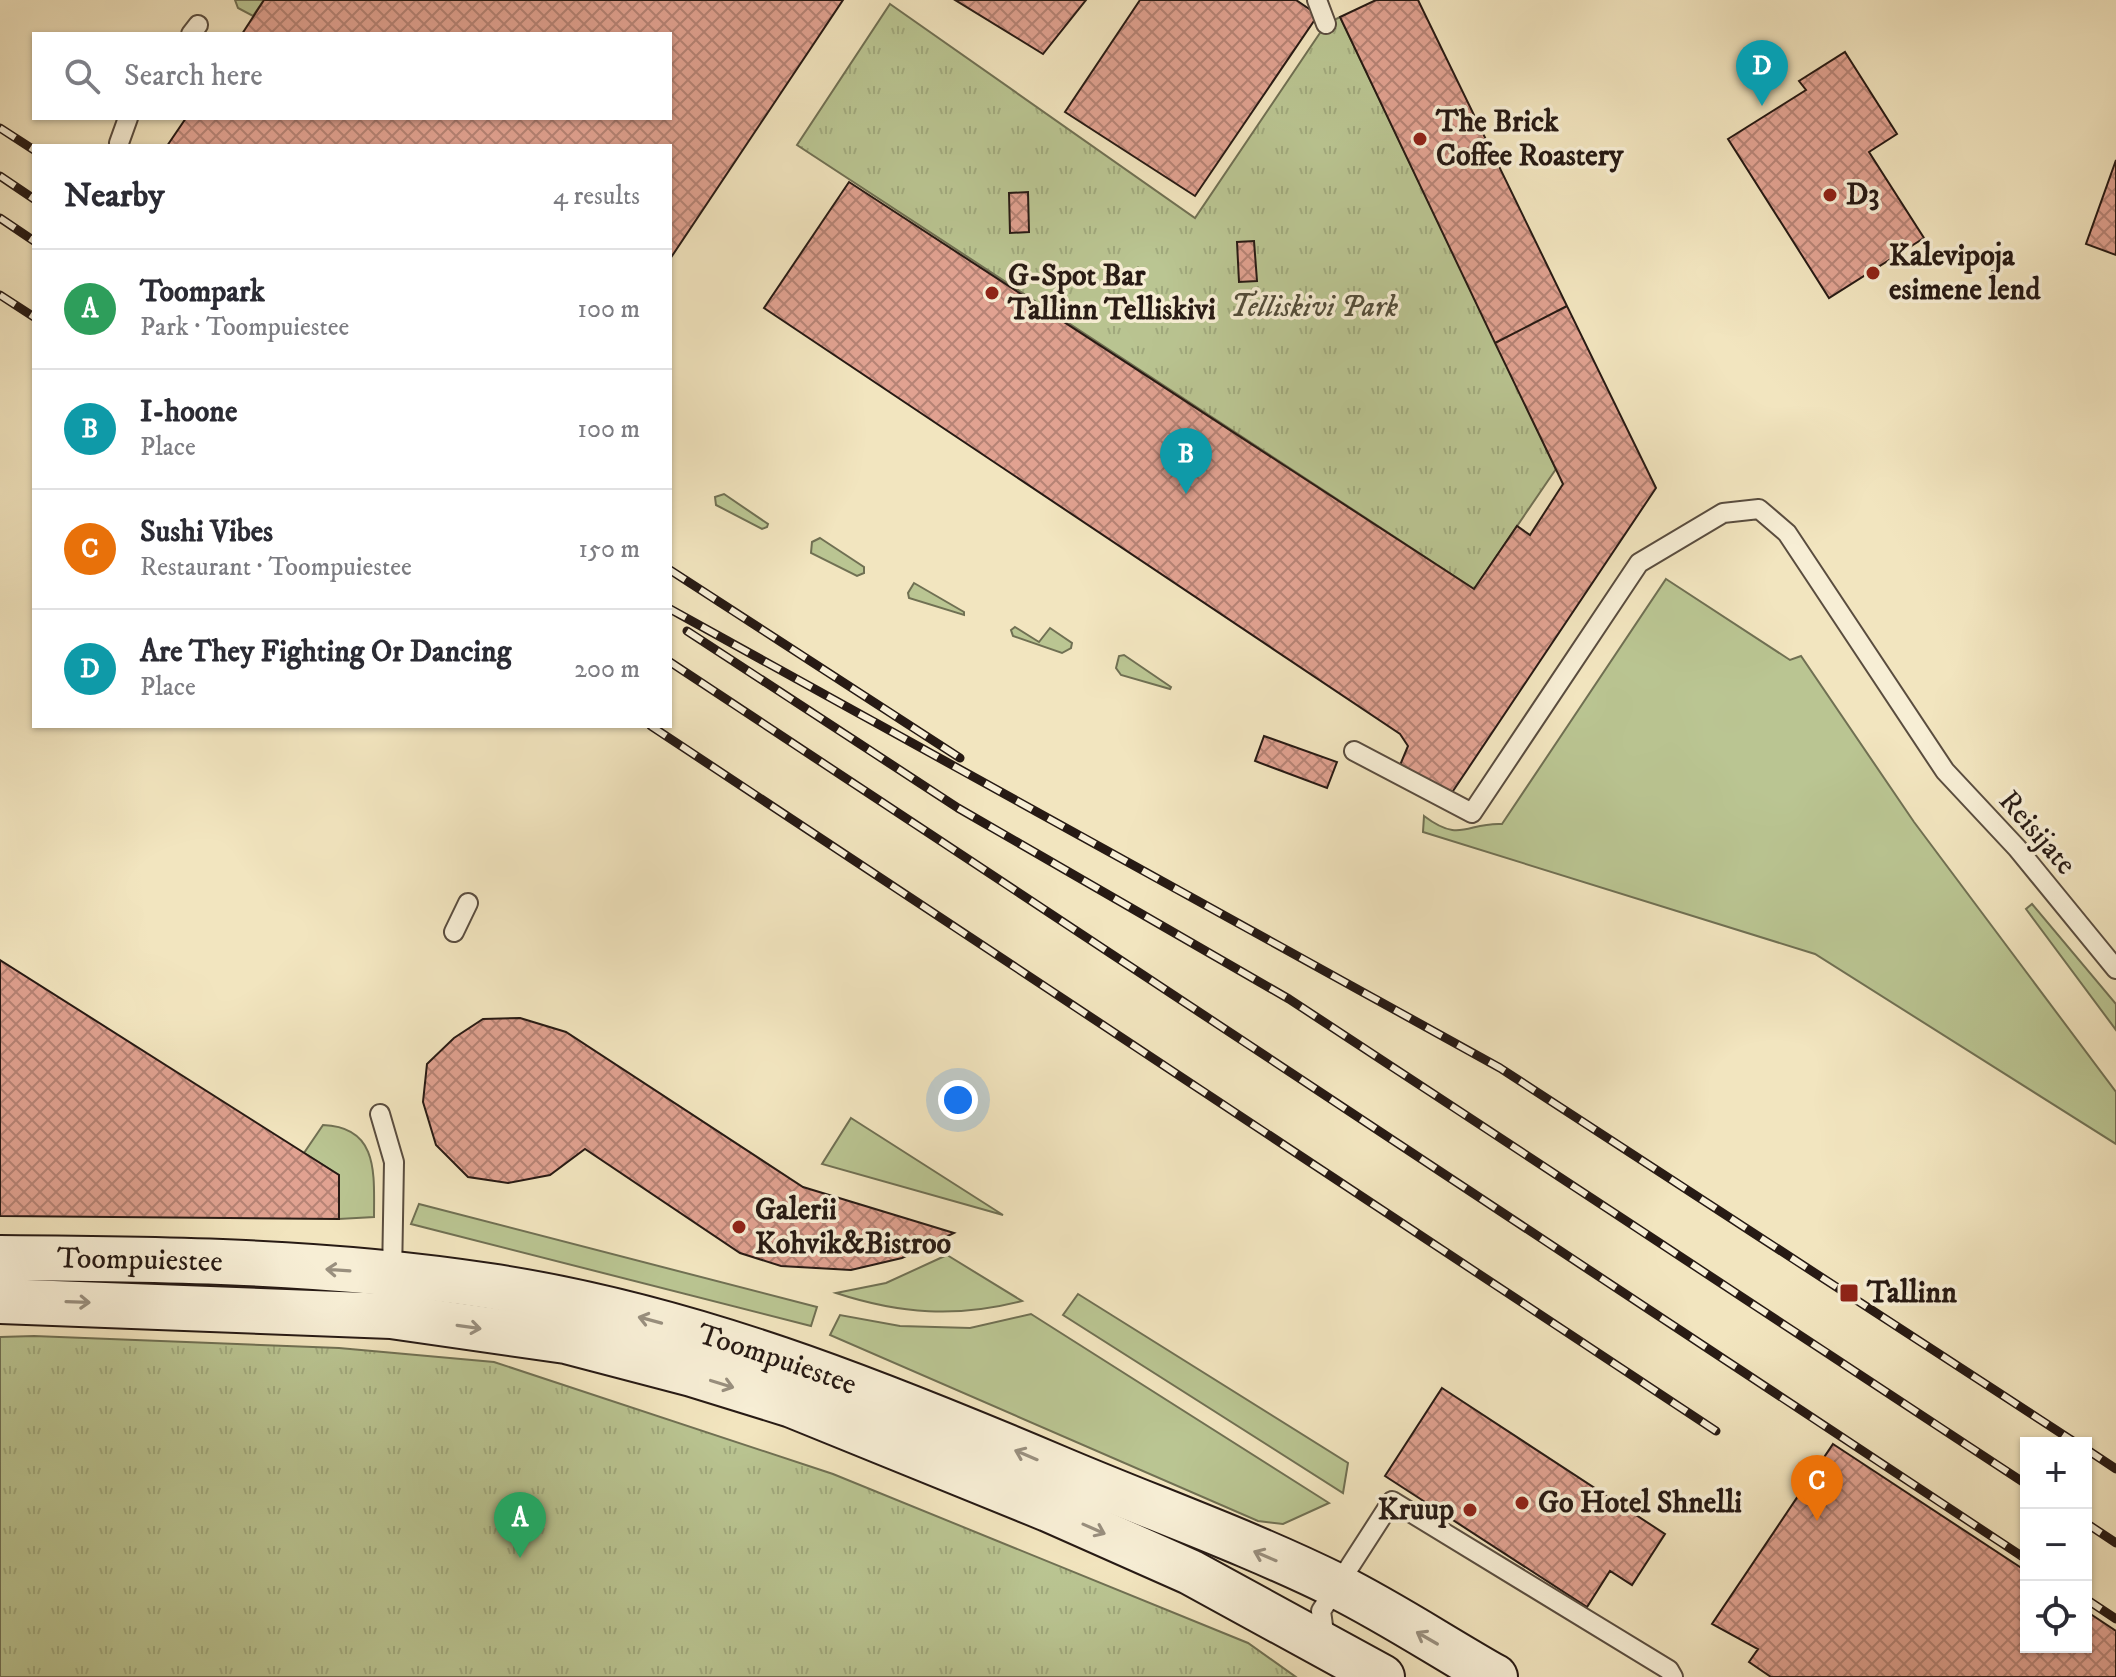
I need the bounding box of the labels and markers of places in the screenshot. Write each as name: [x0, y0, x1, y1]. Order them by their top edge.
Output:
pin: D: [1736, 40, 1788, 106]
place label: The Brick Coffee Roastery: [1435, 104, 1624, 175]
marker: The Brick Coffee Roastery: [1411, 130, 1429, 148]
place label: D3: [1846, 177, 1880, 214]
marker: D3: [1821, 186, 1839, 204]
place label: Kalevipoja esimene lend: [1889, 238, 2041, 309]
place label: G-Spot Bar Tallinn Telliskivi: [1007, 258, 1216, 329]
marker: Kalevipoja esimene lend: [1864, 264, 1882, 282]
marker: G-Spot Bar Tallinn Telliskivi: [983, 284, 1001, 302]
pin: B: [1160, 428, 1212, 494]
place label: Galerii Kohvik&Bistroo: [755, 1192, 951, 1263]
marker: Galerii Kohvik&Bistroo: [730, 1218, 748, 1236]
place label: Tallinn: [1866, 1275, 1957, 1312]
marker: Tallinn: [1838, 1282, 1860, 1304]
pin: C: [1791, 1455, 1843, 1521]
place label: Go Hotel Shnelli: [1538, 1485, 1742, 1522]
pin: A: [494, 1492, 546, 1558]
place label: Kruup: [1378, 1492, 1454, 1529]
marker: Go Hotel Shnelli: [1513, 1494, 1531, 1512]
marker: Kruup: [1461, 1501, 1479, 1519]

